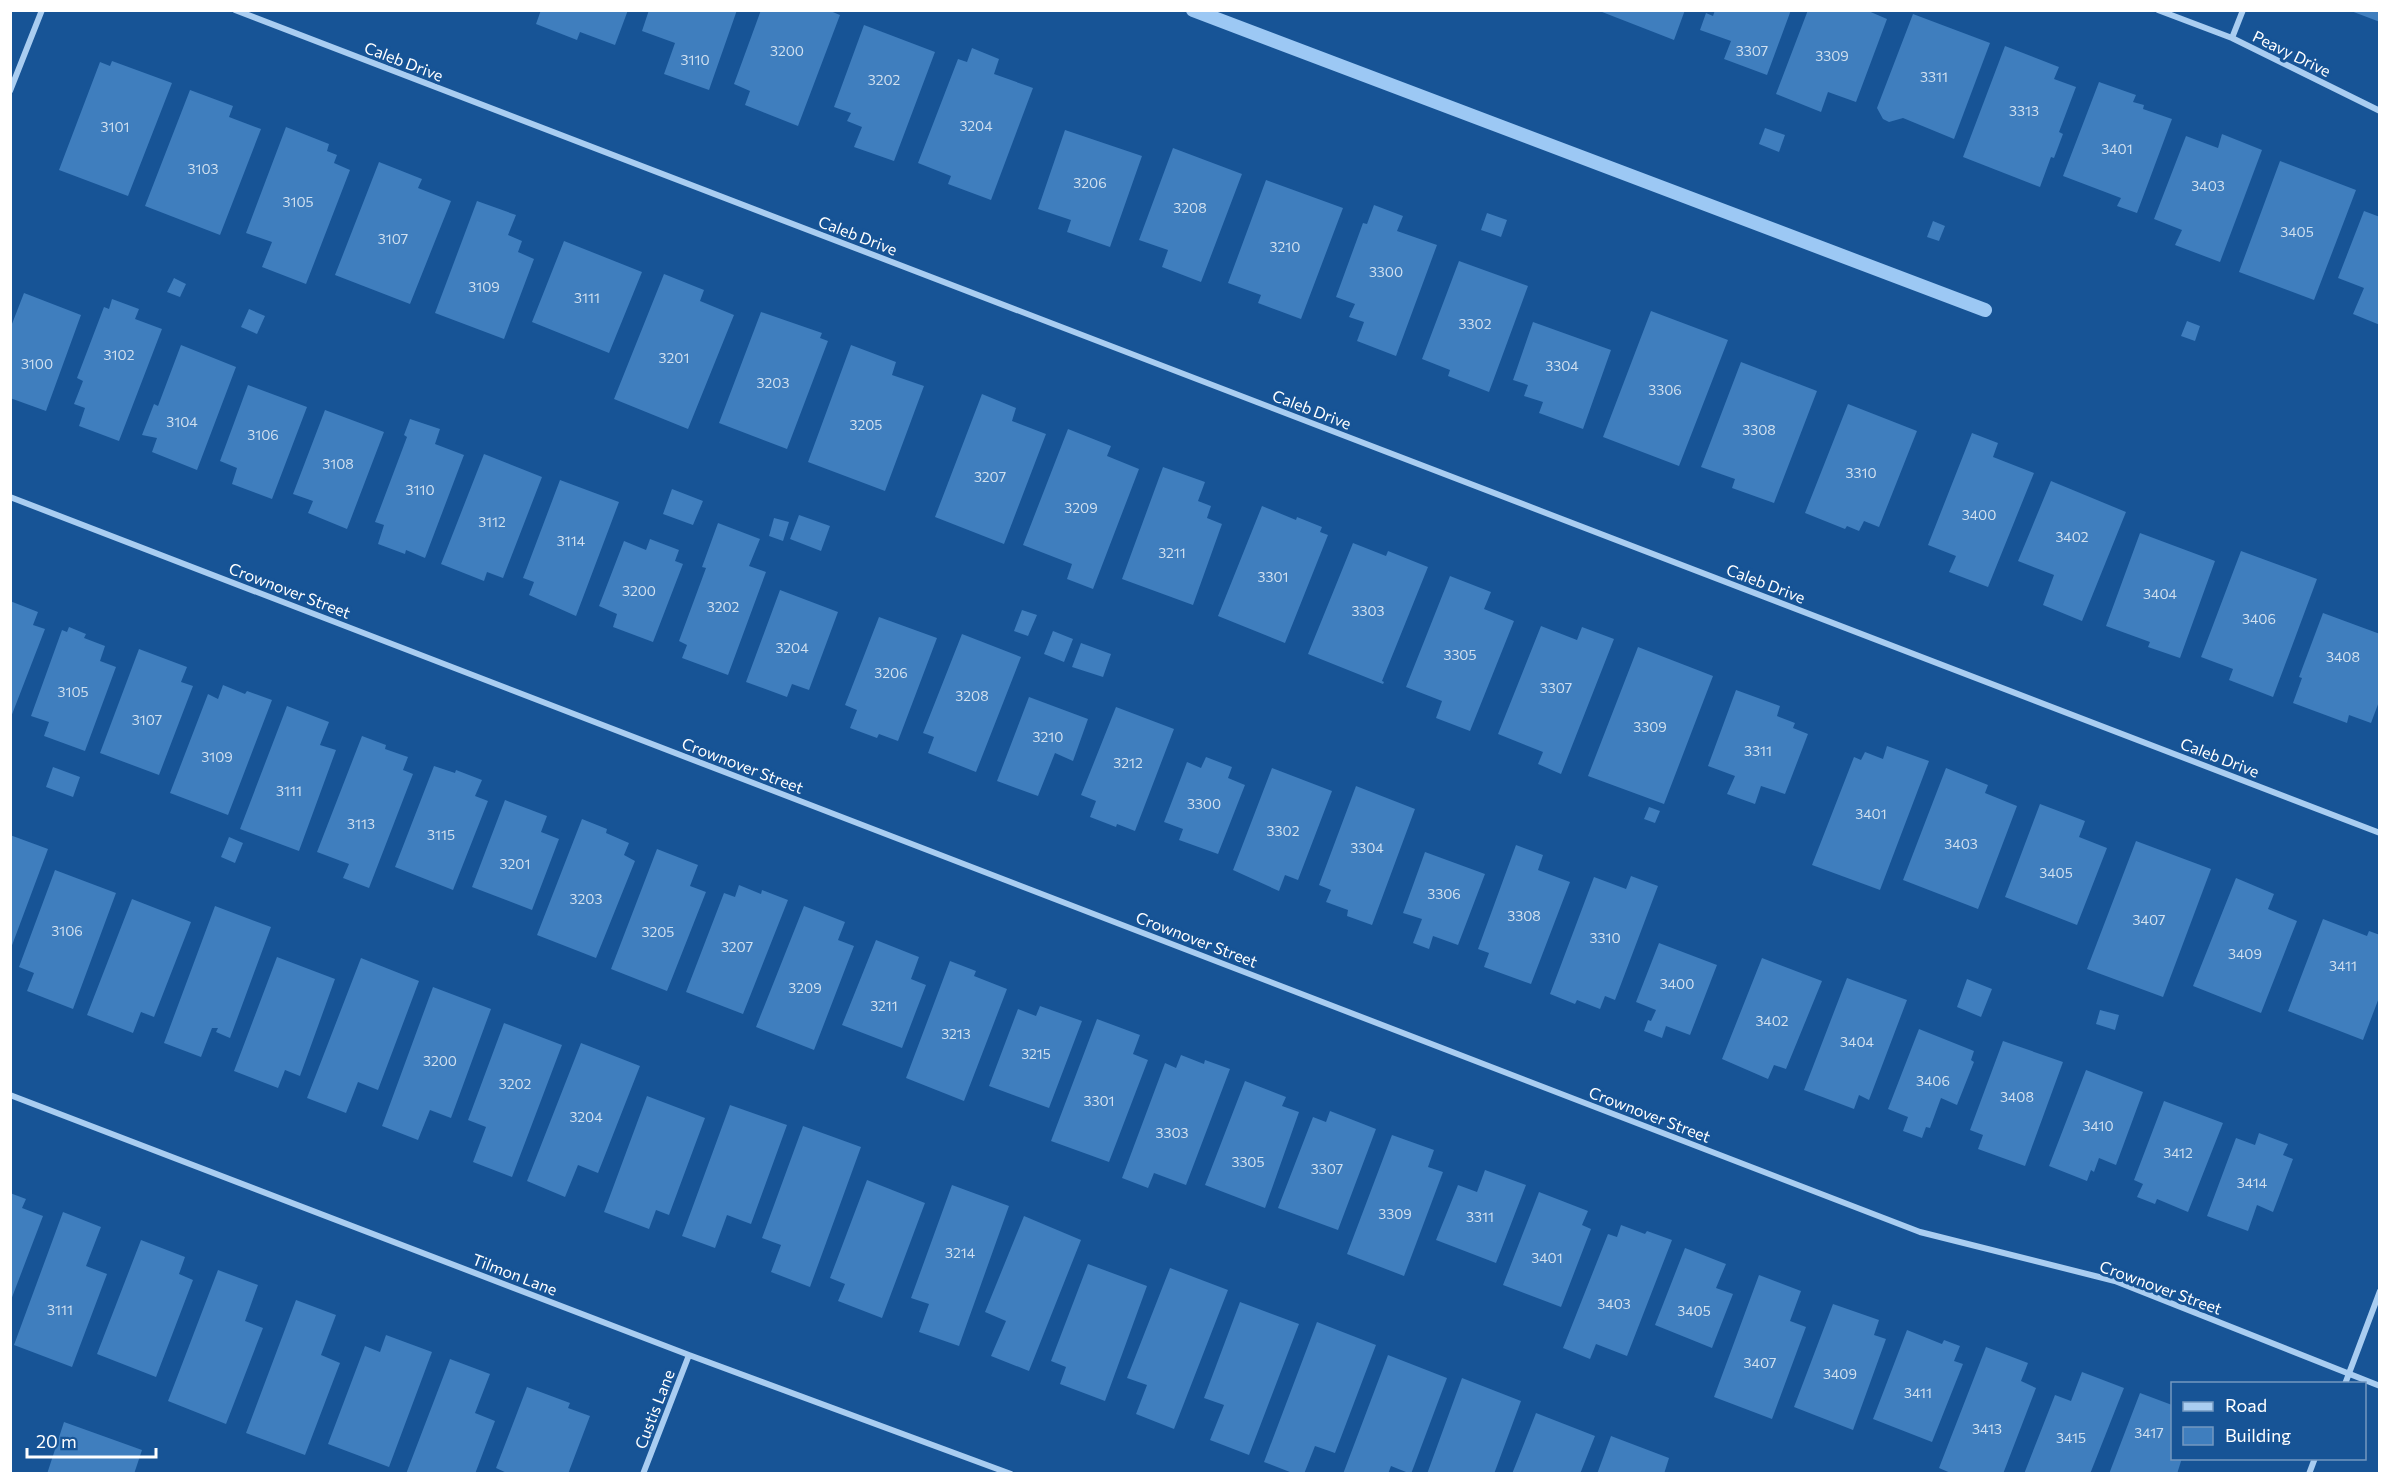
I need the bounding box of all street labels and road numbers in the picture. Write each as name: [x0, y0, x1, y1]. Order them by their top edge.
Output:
street label: Peavy Drive: [2250, 26, 2334, 80]
street label: Caleb Drive: [362, 37, 446, 85]
street label: Caleb Drive: [816, 211, 900, 259]
street label: Caleb Drive: [1270, 385, 1354, 433]
street label: Crownover Street: [227, 558, 354, 622]
street label: Caleb Drive: [1724, 559, 1808, 607]
street label: Crownover Street: [680, 733, 807, 797]
street label: Caleb Drive: [2178, 733, 2262, 781]
street label: Crownover Street: [1134, 907, 1261, 971]
street label: Crownover Street: [1587, 1082, 1714, 1146]
street label: Tilmon Lane: [470, 1249, 560, 1299]
street label: Crownover Street: [2097, 1256, 2225, 1318]
street label: Custis Lane: [630, 1367, 678, 1451]

